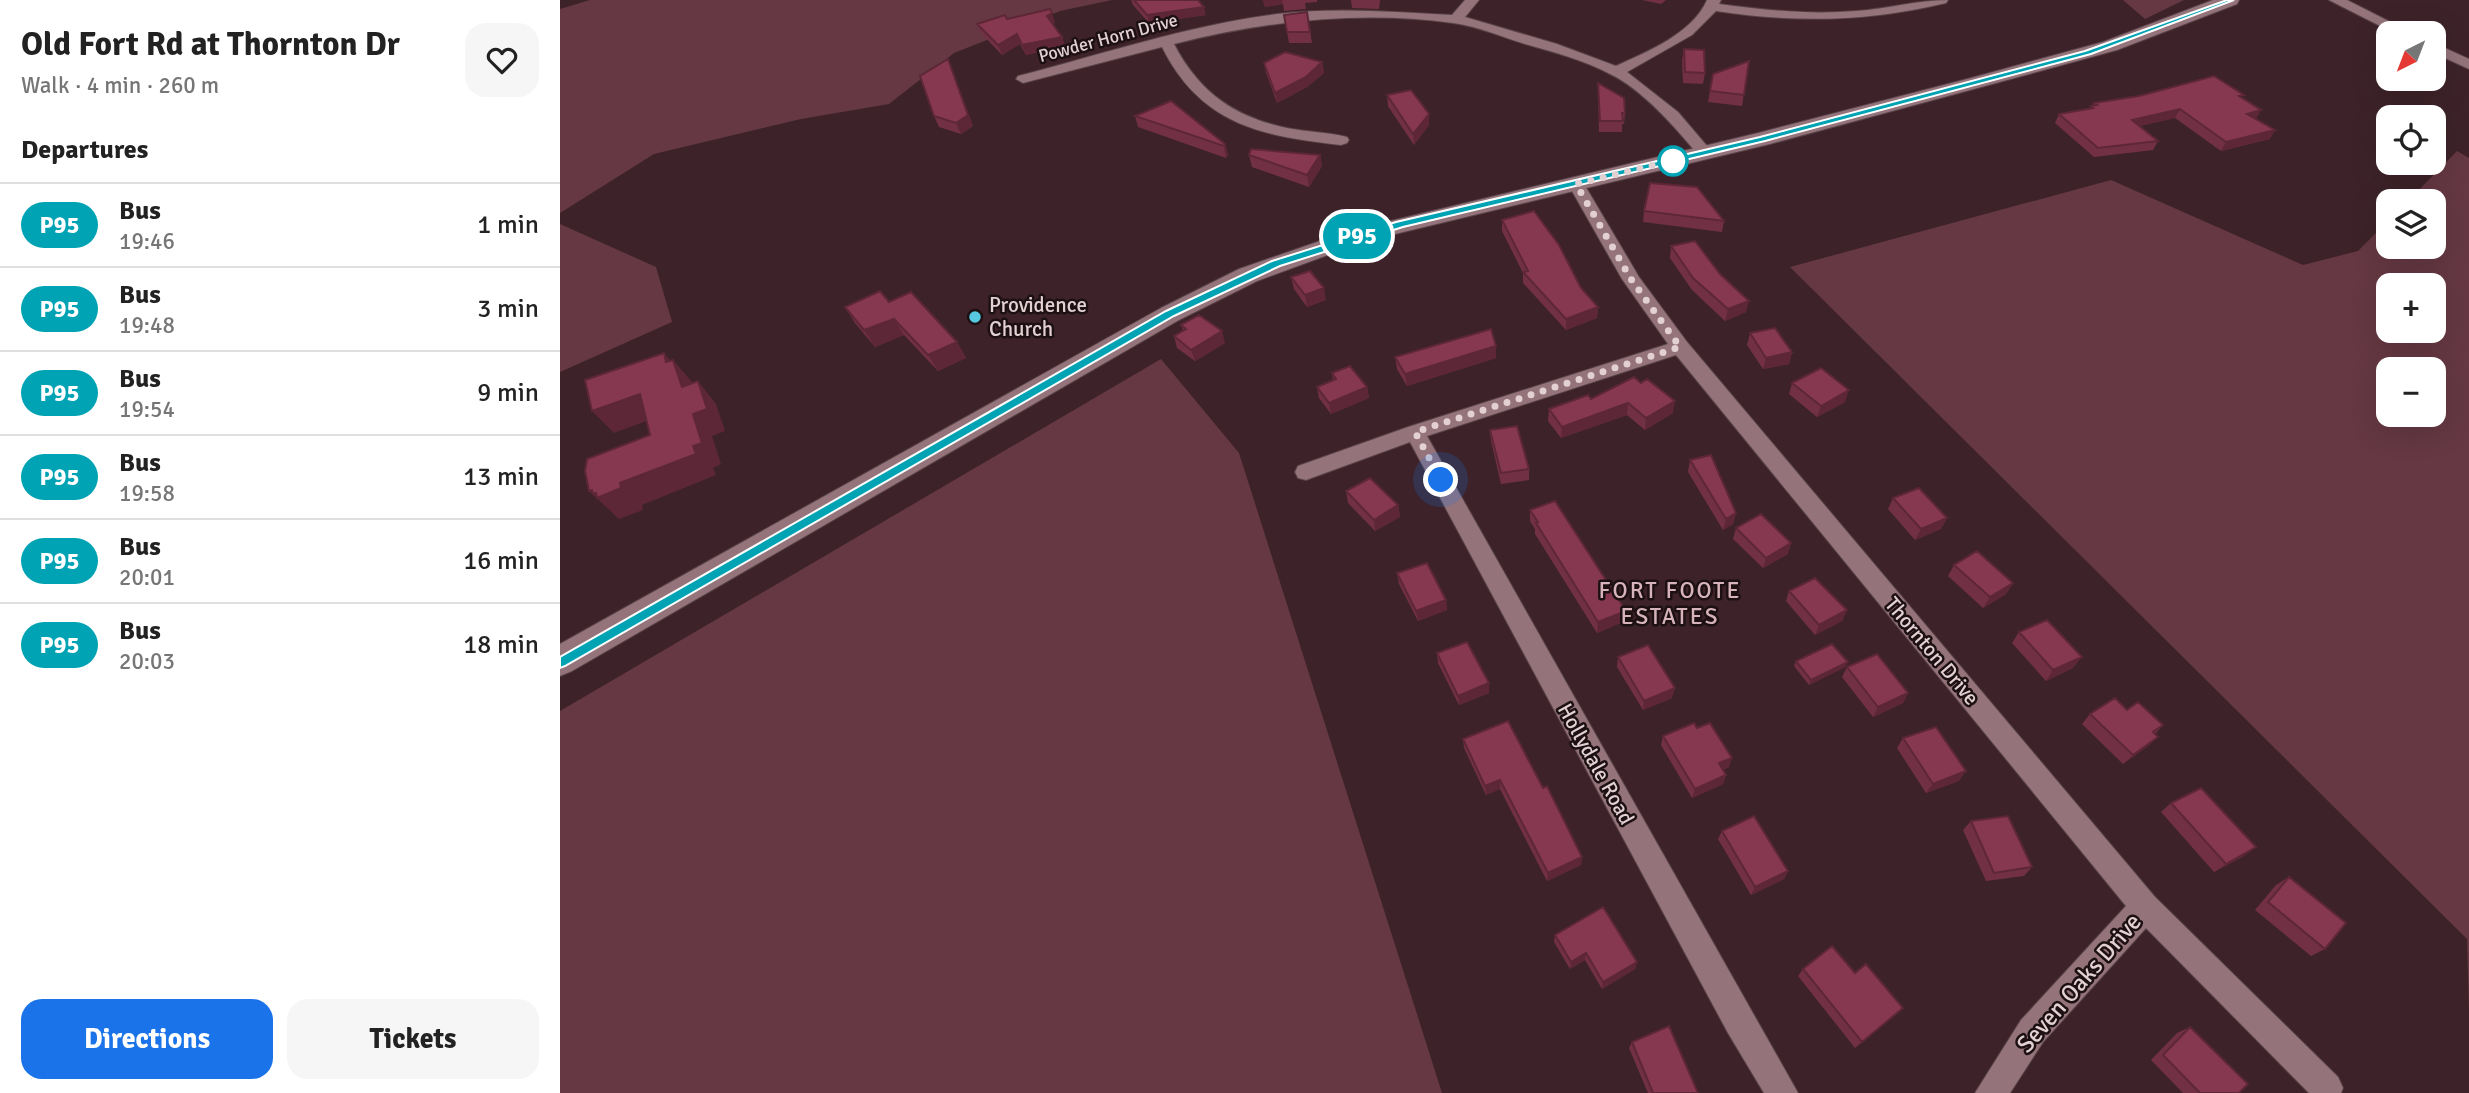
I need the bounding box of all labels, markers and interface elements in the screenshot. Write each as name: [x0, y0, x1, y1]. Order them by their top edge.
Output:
street label: Powder Horn Drive: [1036, 9, 1180, 67]
north arrow: [2376, 21, 2446, 91]
map controls: [2376, 21, 2446, 427]
button: heart: [465, 23, 539, 97]
text: Old Fort Rd at Thornton Dr: [21, 24, 400, 65]
text: Walk · 4 min · 260 m: [21, 71, 219, 100]
button: locate: [2376, 105, 2446, 175]
text: Departures: [21, 134, 148, 166]
unlabelled marker: [1658, 146, 1688, 176]
button: layers: [2376, 189, 2446, 259]
text: Bus: [119, 195, 161, 227]
text: 1 min: [477, 209, 539, 241]
text: P95: [39, 210, 80, 240]
line badge: P95: [1317, 213, 1397, 259]
text: P95: [1337, 221, 1377, 251]
text: 19:46: [119, 227, 175, 256]
button: +: [2376, 273, 2446, 343]
text: Bus: [119, 279, 161, 311]
place label: Providence Church: [989, 292, 1087, 342]
text: 3 min: [477, 293, 539, 325]
text: P95: [39, 294, 80, 324]
marker: Providence Church: [967, 309, 983, 325]
text: 19:48: [119, 311, 175, 340]
button: −: [2376, 357, 2446, 427]
text: Bus: [119, 363, 161, 395]
text: 9 min: [477, 377, 539, 409]
text: P95: [39, 378, 80, 408]
text: 19:54: [119, 395, 175, 424]
text: Bus: [119, 447, 161, 479]
text: 13 min: [463, 461, 539, 493]
text: P95: [39, 462, 80, 492]
your location: [1423, 462, 1458, 497]
text: 19:58: [119, 479, 175, 508]
text: Bus: [119, 531, 161, 563]
text: 16 min: [463, 545, 539, 577]
text: P95: [39, 546, 80, 576]
text: 20:01: [119, 563, 175, 592]
district label: FORT FOOTE ESTATES: [1599, 576, 1741, 631]
street label: Thornton Drive: [1879, 592, 1985, 710]
text: Bus: [119, 615, 161, 647]
text: 18 min: [463, 629, 539, 661]
text: P95: [39, 630, 80, 660]
text: 20:03: [119, 647, 175, 676]
street label: Hollydale Road: [1552, 699, 1640, 829]
street label: Seven Oaks Drive: [2010, 907, 2148, 1059]
button: Directions: [21, 999, 273, 1079]
button: Tickets: [287, 999, 539, 1079]

